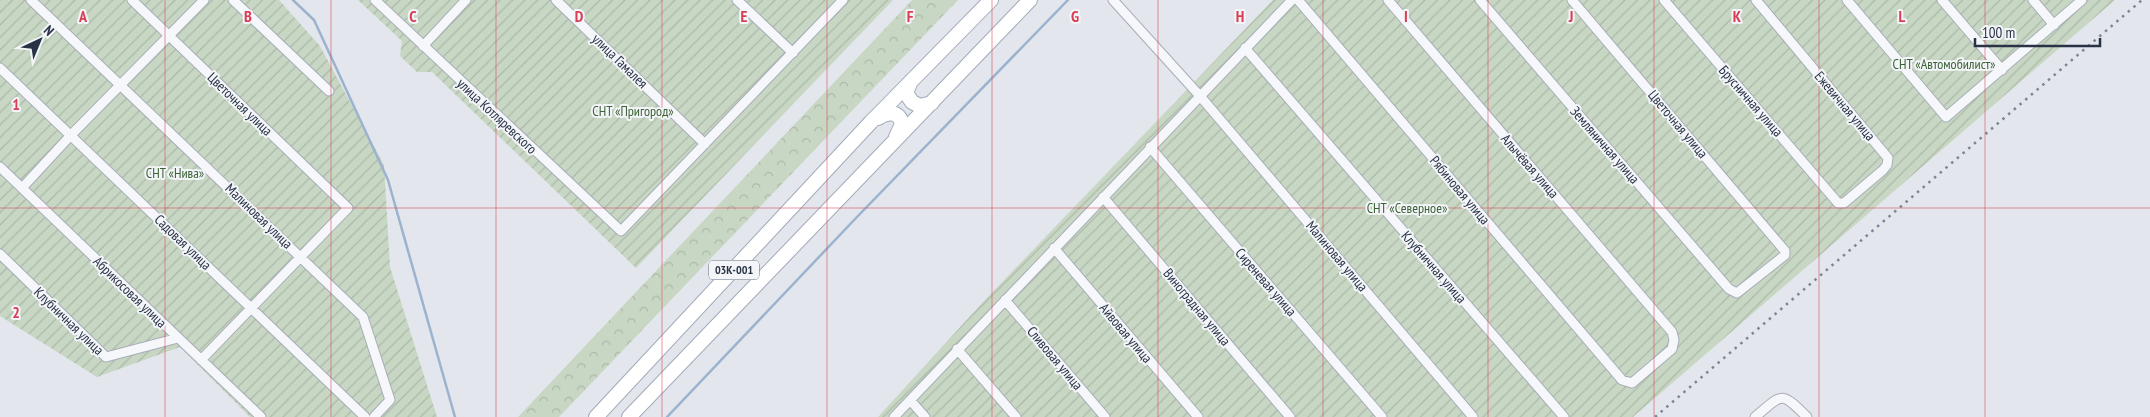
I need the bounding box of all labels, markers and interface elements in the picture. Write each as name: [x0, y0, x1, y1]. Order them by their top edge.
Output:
text: A: [78, 6, 88, 26]
text: B: [244, 6, 252, 26]
text: C: [409, 6, 417, 26]
text: D: [575, 6, 584, 26]
text: E: [741, 6, 748, 26]
text: F: [907, 6, 914, 26]
text: G: [1071, 6, 1079, 26]
text: H: [1236, 6, 1244, 26]
text: I: [1404, 6, 1408, 26]
text: J: [1568, 6, 1573, 26]
text: K: [1733, 6, 1742, 26]
text: L: [1899, 6, 1906, 26]
north arrow: [15, 15, 65, 65]
scale bar: [1975, 15, 2100, 47]
text: N: [40, 22, 58, 40]
text: 100 m: [1982, 23, 2015, 42]
street label: улица Гамалея: [588, 30, 652, 92]
park label: СНТ «Автомобилист»: [1893, 55, 1995, 73]
street label: Брусничная улица: [1715, 62, 1787, 140]
street label: Цветочная улица: [204, 68, 276, 140]
street label: Ежевичная улица: [1811, 68, 1879, 144]
street label: улица Котляревского: [453, 74, 541, 158]
street label: Цветочная улица: [1644, 86, 1712, 162]
text: 1: [12, 94, 20, 114]
park label: СНТ «Пригород»: [592, 102, 674, 120]
street label: Земляничная улица: [1566, 103, 1644, 187]
street label: Алычёвая улица: [1497, 130, 1563, 202]
street label: Рябиновая улица: [1426, 152, 1494, 228]
park label: СНТ «Нива»: [146, 164, 204, 182]
street label: Малиновая улица: [222, 179, 296, 253]
park label: СНТ «Северное»: [1367, 199, 1447, 217]
street label: Садовая улица: [151, 210, 215, 274]
street label: Малиновая улица: [1302, 217, 1372, 295]
street label: Клубничная улица: [1398, 227, 1470, 307]
street label: Сиреневая улица: [1231, 244, 1301, 320]
street label: Абрикосовая улица: [89, 252, 171, 332]
road number: 03К-001: [709, 260, 759, 280]
street label: Виноградная улица: [1159, 265, 1235, 349]
street label: Клубничная улица: [30, 283, 108, 359]
street label: Айвовая улица: [1096, 299, 1156, 367]
text: 2: [12, 302, 20, 322]
street label: Сливовая улица: [1023, 322, 1087, 394]

